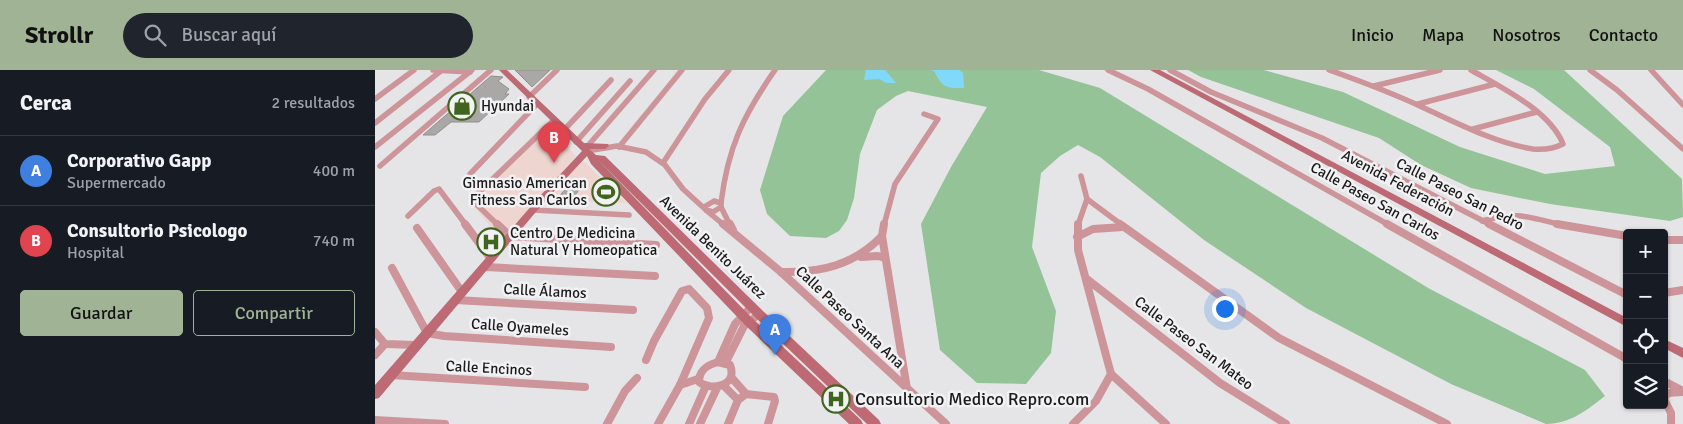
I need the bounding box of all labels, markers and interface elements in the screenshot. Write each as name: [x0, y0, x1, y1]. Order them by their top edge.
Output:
search box: [123, 13, 473, 58]
text: Strollr: [25, 20, 93, 50]
icon: search: [141, 21, 169, 49]
text: Buscar aquí: [181, 23, 276, 47]
text: Inicio: [1351, 24, 1394, 46]
text: Mapa: [1422, 24, 1464, 46]
text: Nosotros: [1492, 24, 1561, 46]
text: Contacto: [1589, 24, 1658, 46]
text: Cerca: [20, 90, 72, 116]
shop icon: Hyundai: [447, 91, 477, 121]
text: 2 resultados: [272, 93, 355, 113]
place label: Hyundai: [481, 97, 534, 115]
pin: B: [538, 122, 570, 163]
street label: Avenida Federación: [1339, 146, 1457, 220]
text: Corporativo Gapp: [67, 149, 211, 173]
street label: Calle Paseo San Pedro: [1393, 154, 1527, 234]
street label: Calle Paseo San Carlos: [1307, 158, 1443, 244]
text: A: [31, 161, 41, 181]
text: 400 m: [313, 161, 355, 181]
text: Supermercado: [67, 173, 166, 193]
place label: Gimnasio American Fitness San Carlos: [462, 174, 587, 209]
sports icon: Gimnasio American Fitness San Carlos: [591, 177, 621, 207]
street label: Avenida Benito Juárez: [656, 192, 770, 303]
text: Consultorio Psicologo: [67, 219, 247, 243]
place label: Centro De Medicina Natural Y Homeopatica: [510, 224, 657, 259]
hospital icon: Centro De Medicina Natural Y Homeopatica: [476, 227, 506, 257]
map controls: [1623, 229, 1668, 409]
button: +: [1623, 229, 1668, 274]
text: B: [31, 231, 41, 251]
text: 740 m: [313, 231, 355, 251]
text: Hospital: [67, 243, 124, 263]
street label: Calle Paseo Santa Ana: [792, 262, 908, 372]
button: −: [1623, 274, 1668, 319]
street label: Calle Álamos: [503, 279, 588, 302]
button: Guardar: [20, 290, 183, 336]
button: Compartir: [193, 290, 355, 336]
street label: Calle Paseo San Mateo: [1131, 292, 1257, 394]
your location: [1212, 296, 1238, 322]
pin: A: [759, 314, 791, 355]
street label: Calle Oyameles: [470, 315, 570, 339]
button: locate: [1623, 319, 1668, 364]
street label: Calle Encinos: [445, 357, 533, 379]
button: layers: [1623, 364, 1668, 409]
hospital icon: Consultorio Medico Repro.com: [821, 384, 851, 414]
place label: Consultorio Medico Repro.com: [855, 388, 1089, 410]

